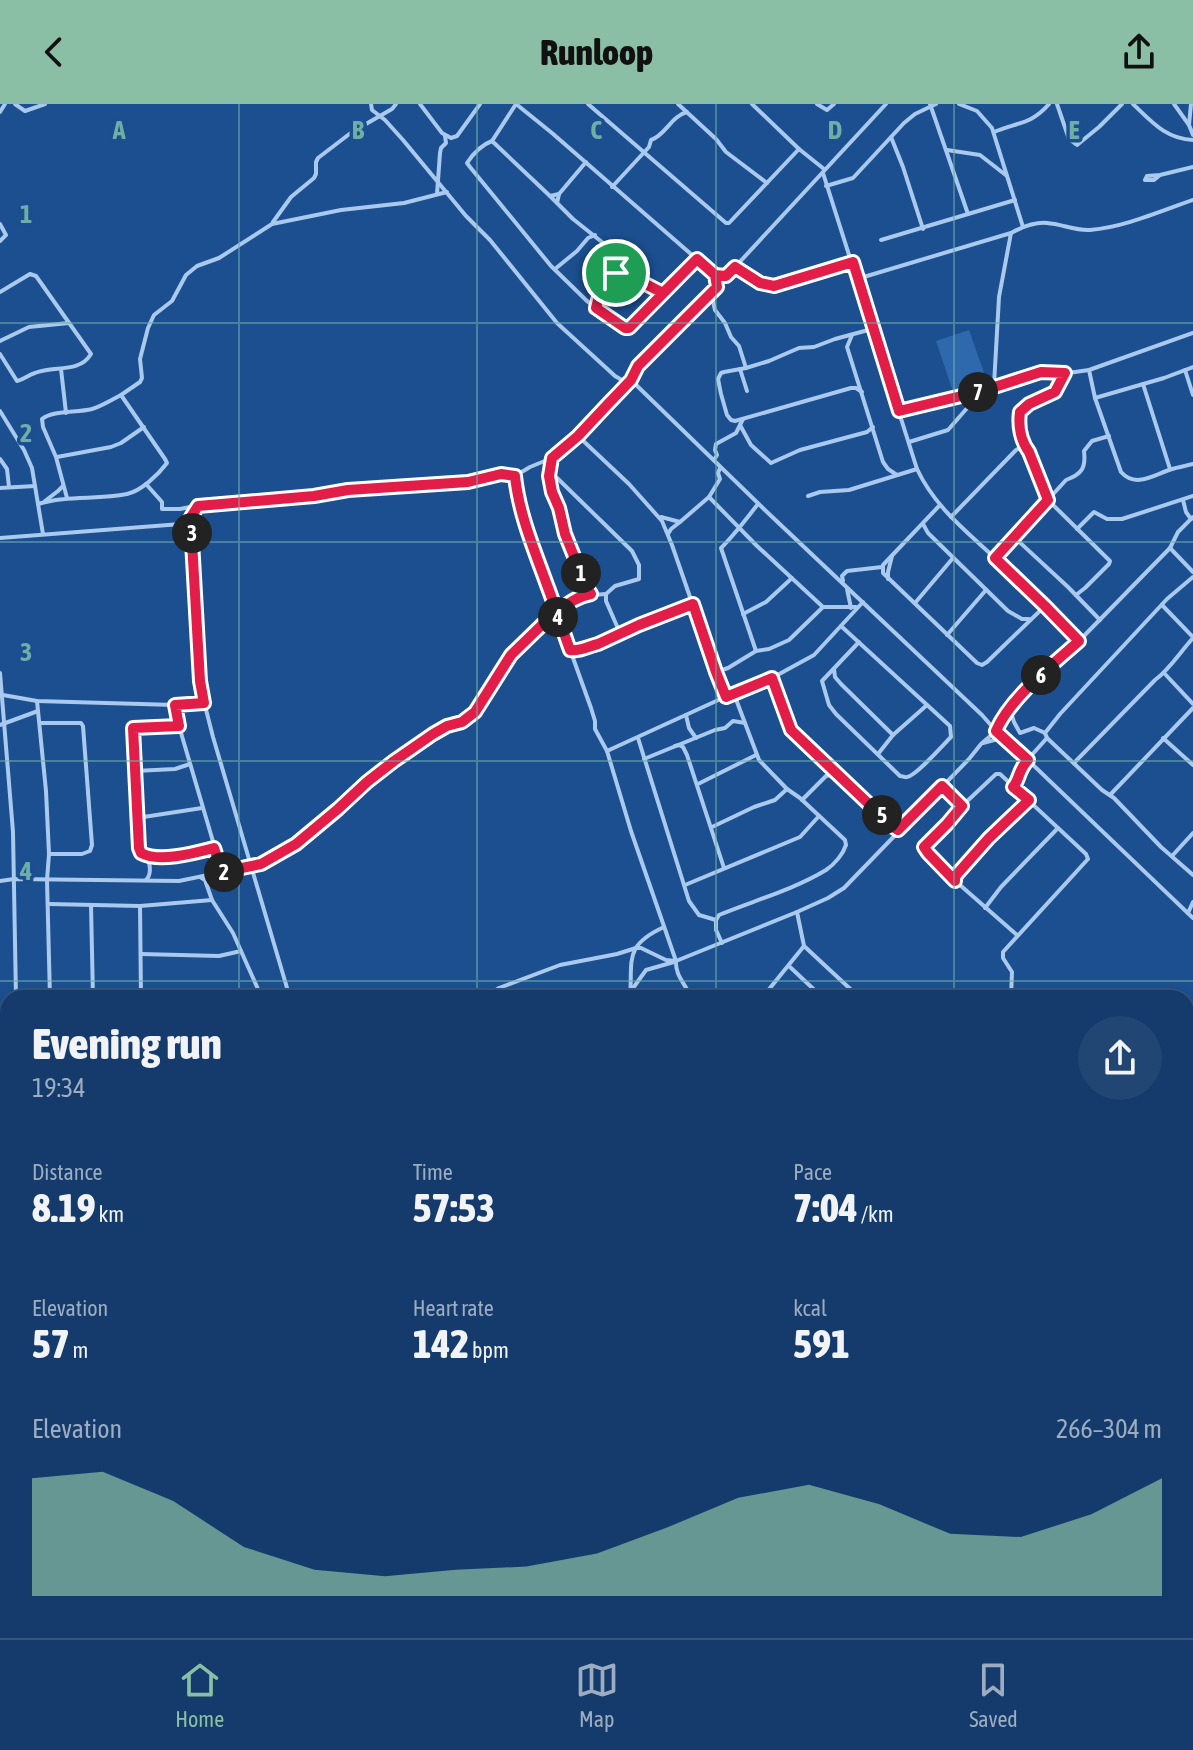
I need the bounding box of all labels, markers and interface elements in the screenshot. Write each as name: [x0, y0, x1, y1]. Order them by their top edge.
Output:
icon: back: [32, 30, 76, 74]
icon: share: [1117, 30, 1161, 74]
text: Runloop: [540, 31, 653, 73]
text: A: [112, 115, 126, 145]
text: B: [352, 115, 365, 145]
text: C: [590, 115, 602, 145]
text: D: [828, 115, 842, 145]
text: E: [1068, 115, 1080, 145]
text: 1: [20, 199, 32, 229]
pin: [582, 239, 650, 307]
icon: arrive: [594, 251, 638, 295]
pin: 7: [958, 372, 998, 412]
text: 7: [973, 379, 983, 405]
text: 2: [20, 418, 32, 448]
pin: 3: [172, 513, 212, 553]
text: 3: [187, 520, 197, 546]
pin: 1: [561, 553, 601, 593]
text: 1: [576, 560, 586, 586]
pin: 4: [538, 597, 578, 637]
text: 4: [553, 604, 563, 630]
text: 3: [20, 637, 32, 667]
pin: 6: [1021, 655, 1061, 695]
text: 6: [1036, 662, 1046, 688]
pin: 5: [862, 795, 902, 835]
text: 5: [877, 802, 887, 828]
pin: 2: [204, 852, 244, 892]
text: 4: [19, 856, 32, 886]
text: 2: [219, 859, 229, 885]
button: share: [1078, 1016, 1162, 1100]
text: Evening run: [32, 1018, 222, 1068]
text: 19:34: [32, 1073, 86, 1103]
text: Distance: [32, 1159, 103, 1185]
text: Time: [413, 1159, 453, 1185]
text: Pace: [793, 1159, 832, 1185]
text: 8.19: [32, 1185, 96, 1230]
text: 57:53: [413, 1185, 495, 1230]
text: 7:04: [793, 1185, 858, 1230]
text: km: [96, 1201, 124, 1227]
text: /km: [858, 1201, 894, 1227]
text: Elevation: [32, 1295, 108, 1321]
text: Heart rate: [413, 1295, 494, 1321]
text: kcal: [793, 1295, 827, 1321]
text: 57: [32, 1321, 70, 1366]
text: 142: [413, 1321, 469, 1366]
text: 591: [793, 1321, 850, 1366]
text: m: [70, 1337, 88, 1363]
text: bpm: [469, 1337, 509, 1363]
text: Elevation: [32, 1414, 122, 1444]
text: 266–304 m: [1056, 1414, 1162, 1444]
tab: Home: [175, 1658, 224, 1732]
tab: Map: [575, 1658, 619, 1732]
tab: Saved: [969, 1658, 1018, 1732]

